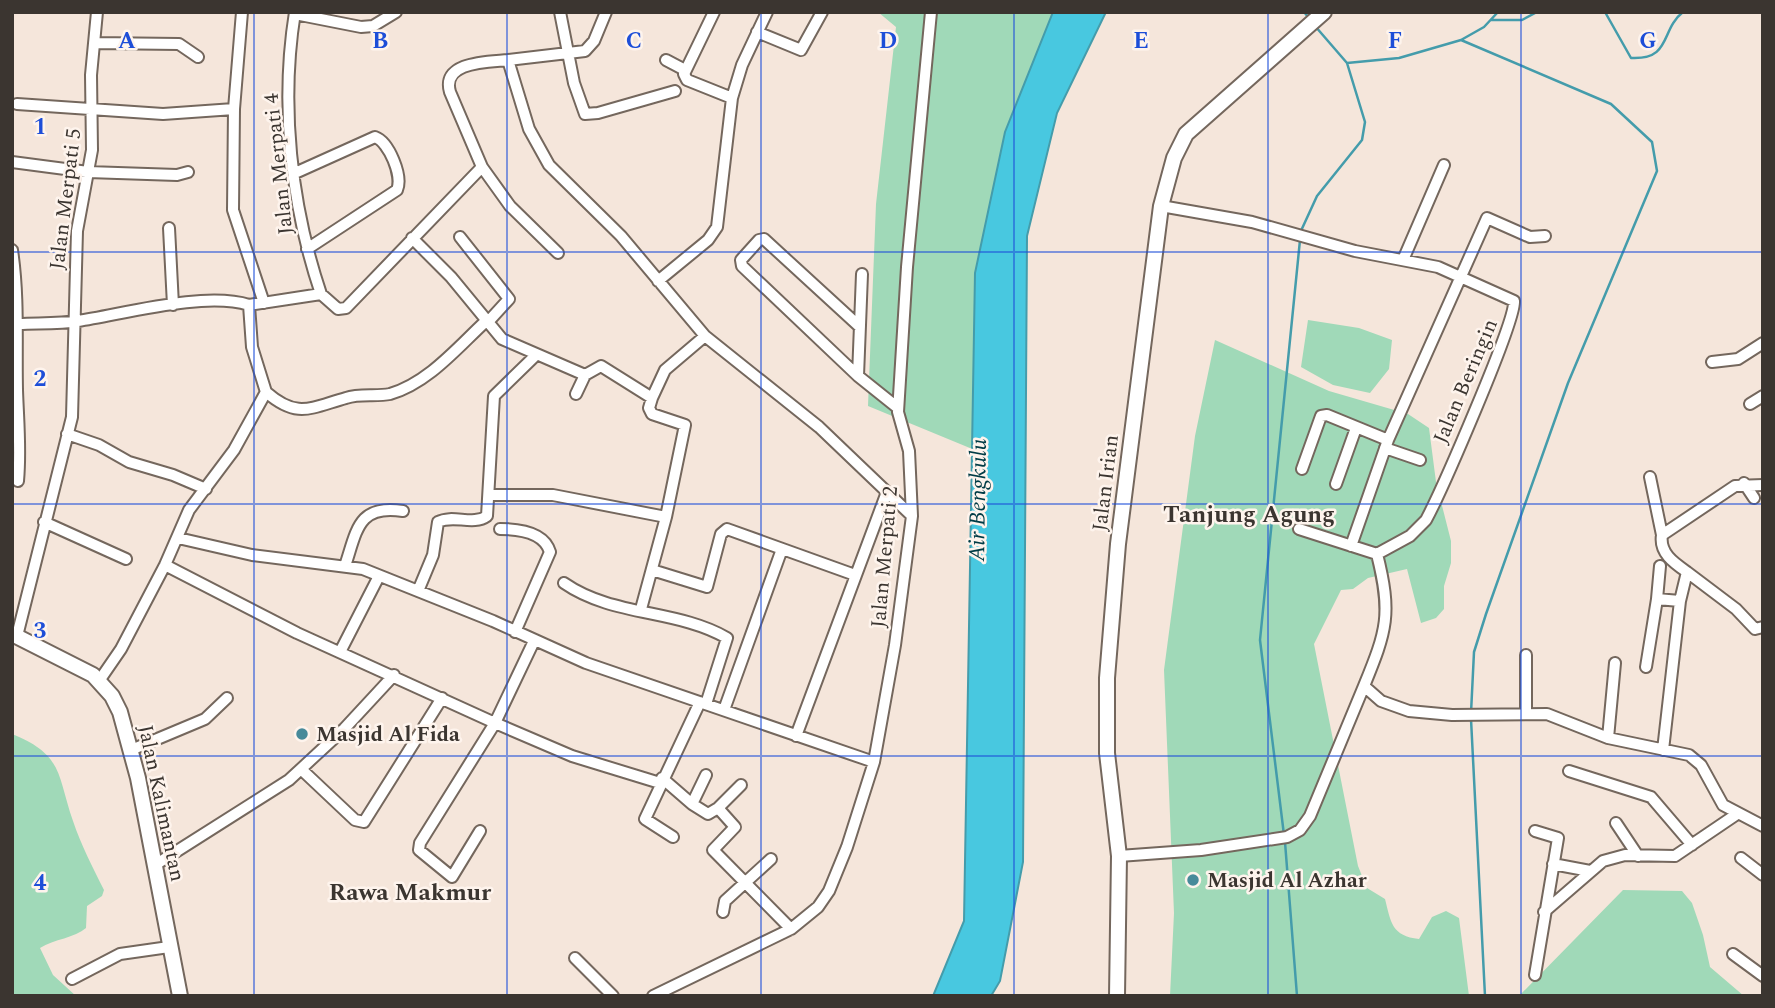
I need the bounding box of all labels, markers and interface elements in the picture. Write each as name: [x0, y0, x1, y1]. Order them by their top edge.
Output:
text: A: [118, 24, 136, 59]
text: B: [372, 24, 388, 59]
text: C: [626, 24, 642, 59]
text: D: [879, 24, 897, 59]
text: E: [1133, 24, 1149, 59]
text: F: [1388, 24, 1402, 59]
text: G: [1639, 24, 1657, 59]
street label: Jalan Merpati 4: [256, 91, 302, 236]
text: 1: [34, 110, 46, 145]
street label: Jalan Merpati 5: [41, 127, 91, 272]
street label: Jalan Beringin: [1425, 314, 1507, 449]
text: 2: [34, 362, 47, 397]
street label: Jalan Irian: [1084, 433, 1128, 533]
water label: Air Bengkulu: [960, 438, 997, 563]
street label: Jalan Merpati 2: [863, 485, 907, 629]
district label: Tanjung Agung: [1163, 497, 1335, 533]
text: 3: [34, 614, 47, 649]
place label: Masjid Al Fida: [316, 719, 460, 751]
street label: Jalan Kalimantan: [129, 722, 193, 885]
marker: Masjid Al Fida: [294, 726, 310, 742]
place label: Masjid Al Azhar: [1207, 865, 1367, 897]
text: 4: [34, 866, 47, 901]
marker: Masjid Al Azhar: [1185, 872, 1201, 888]
district label: Rawa Makmur: [329, 875, 492, 911]

